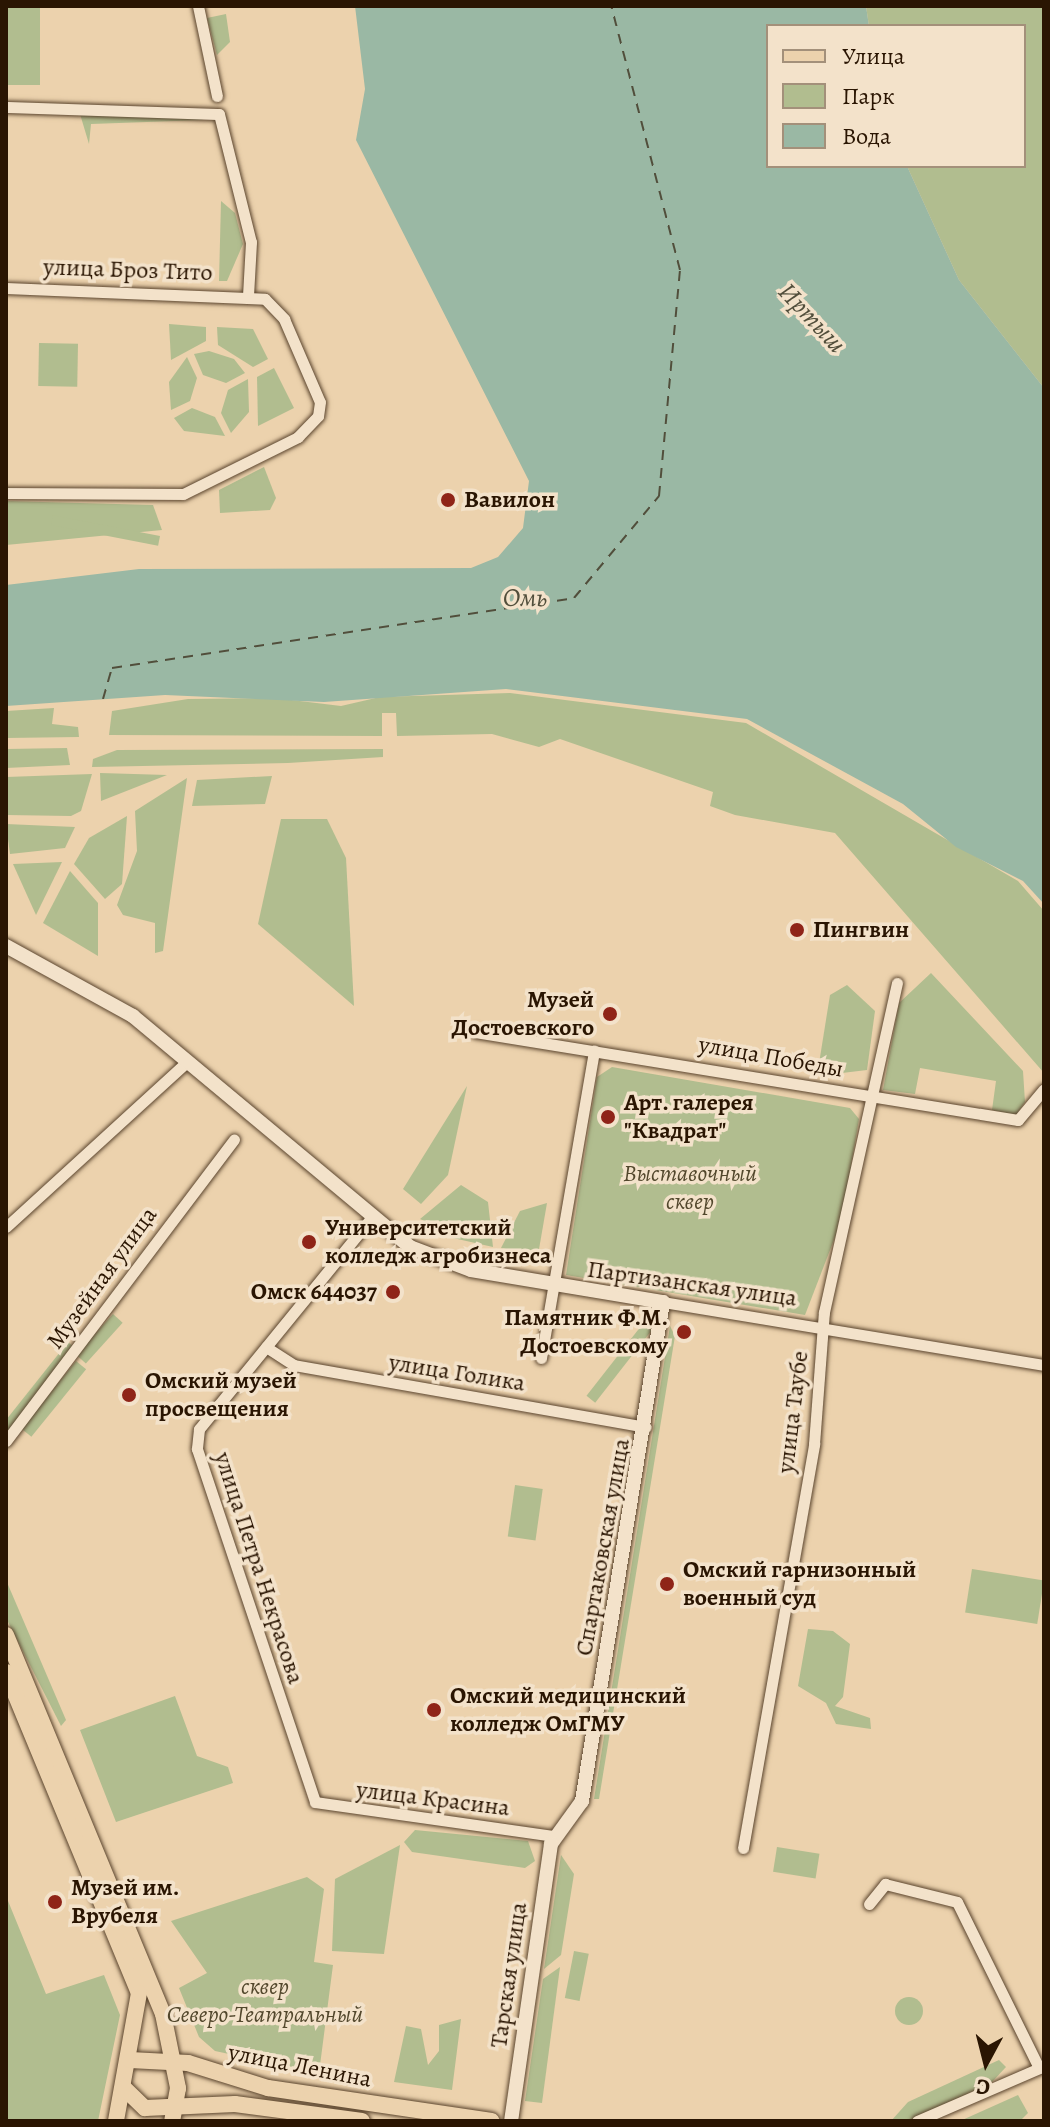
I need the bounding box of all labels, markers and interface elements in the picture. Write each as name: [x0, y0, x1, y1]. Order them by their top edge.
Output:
legend: [766, 24, 1026, 168]
text: Улица: [842, 40, 905, 72]
text: Парк: [842, 80, 895, 112]
text: Вода: [842, 120, 891, 152]
street label: улица Броз Тито: [43, 253, 213, 287]
water label: Иртыш: [772, 276, 852, 360]
place label: Вавилон: [464, 486, 555, 514]
marker: Вавилон: [439, 491, 457, 509]
water label: Омь: [503, 582, 547, 614]
place label: Пингвин: [813, 916, 909, 944]
marker: Пингвин: [788, 921, 806, 939]
place label: Музей Достоевского: [451, 986, 594, 1042]
marker: Музей Достоевского: [601, 1005, 619, 1023]
street label: улица Победы: [697, 1030, 845, 1084]
place label: Арт. галерея "Квадрат": [624, 1089, 754, 1145]
marker: Арт. галерея "Квадрат": [599, 1108, 617, 1126]
park label: Выставочный сквер: [623, 1160, 757, 1216]
street label: Музейная улица: [41, 1201, 163, 1355]
place label: Университетский колледж агробизнеса: [325, 1214, 551, 1270]
marker: Университетский колледж агробизнеса: [300, 1233, 318, 1251]
street label: Партизанская улица: [585, 1255, 799, 1313]
place label: Омск 644037: [251, 1278, 377, 1306]
marker: Омск 644037: [384, 1283, 402, 1301]
place label: Памятник Ф.М. Достоевскому: [504, 1304, 668, 1360]
marker: Памятник Ф.М. Достоевскому: [675, 1323, 693, 1341]
street label: улица Голика: [387, 1348, 527, 1398]
street label: улица Таубе: [771, 1349, 815, 1475]
place label: Омский музей просвещения: [145, 1367, 297, 1423]
marker: Омский музей просвещения: [120, 1386, 138, 1404]
street label: Спартаковская улица: [570, 1436, 636, 1658]
street label: улица Петра Некрасова: [208, 1448, 310, 1688]
place label: Омский гарнизонный военный суд: [683, 1556, 916, 1612]
marker: Омский гарнизонный военный суд: [658, 1575, 676, 1593]
place label: Омский медицинский колледж ОмГМУ: [450, 1682, 686, 1738]
marker: Омский медицинский колледж ОмГМУ: [425, 1701, 443, 1719]
street label: улица Красина: [355, 1775, 511, 1823]
place label: Музей им. Врубеля: [71, 1874, 179, 1930]
marker: Музей им. Врубеля: [46, 1893, 64, 1911]
street label: Тарская улица: [485, 1900, 533, 2050]
park label: сквер Северо-Театральный: [167, 1973, 363, 2029]
north arrow: [946, 2023, 1026, 2103]
street label: улица Ленина: [226, 2038, 374, 2094]
text: С: [975, 2071, 992, 2103]

